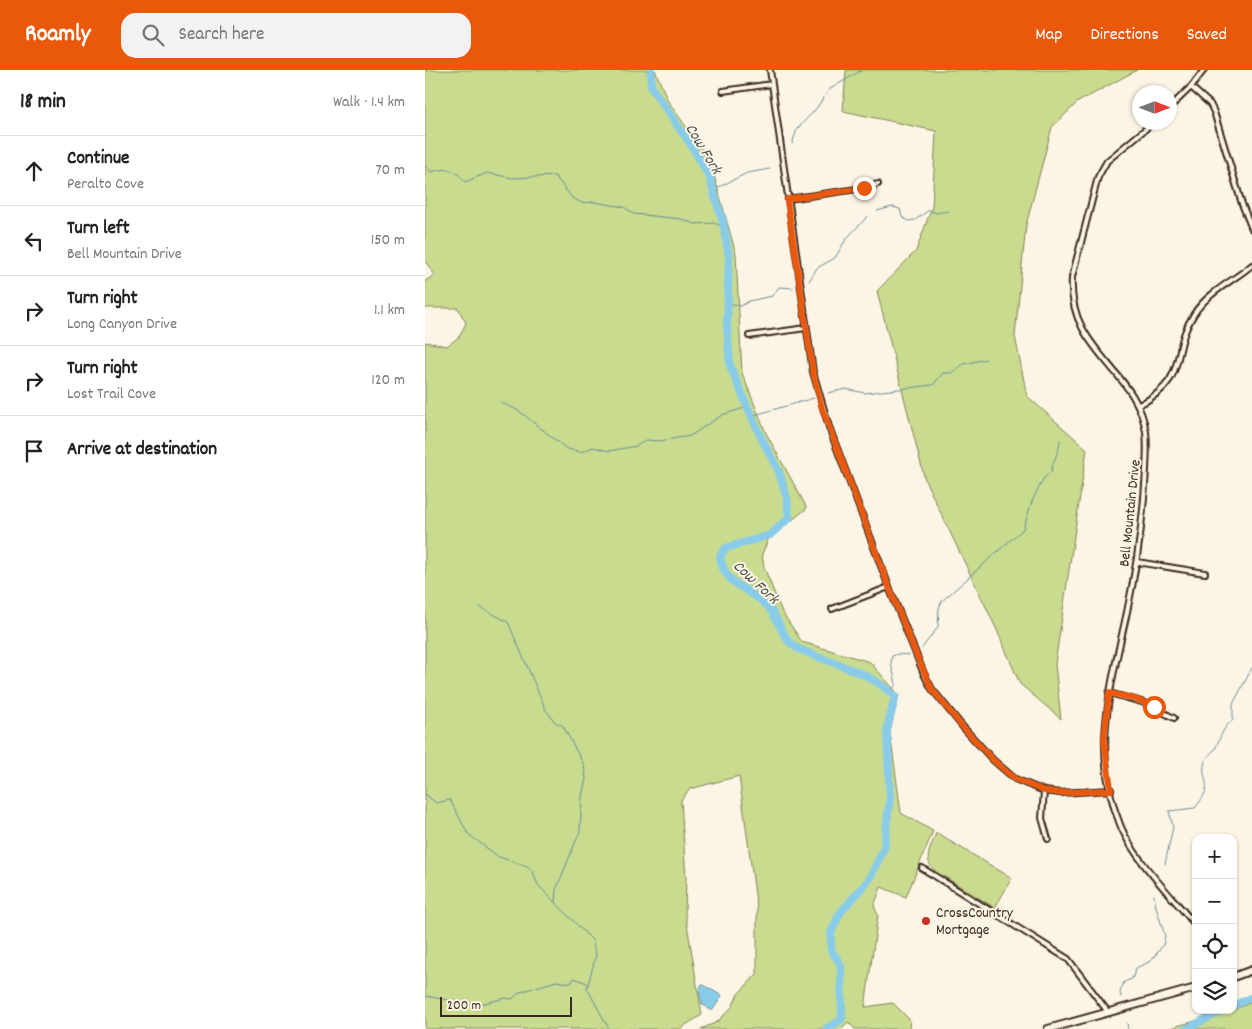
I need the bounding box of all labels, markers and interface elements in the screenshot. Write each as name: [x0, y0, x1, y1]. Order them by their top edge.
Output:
search box: [121, 13, 471, 58]
text: Roamly: [25, 18, 91, 52]
icon: search: [139, 21, 167, 49]
text: Search here: [179, 22, 264, 49]
text: Map: [1035, 23, 1062, 48]
text: Directions: [1090, 23, 1159, 48]
text: Saved: [1187, 23, 1227, 48]
north arrow: [1132, 85, 1177, 130]
text: 18 min: [20, 88, 66, 118]
text: Walk · 1.4 km: [333, 91, 405, 114]
water label: Cow Fork: [679, 119, 728, 180]
text: Continue: [67, 146, 129, 173]
icon: ahead: [20, 157, 48, 185]
text: 70 m: [375, 159, 405, 182]
text: Peralto Cove: [67, 173, 144, 196]
route end: [853, 177, 876, 200]
text: Turn left: [67, 216, 130, 243]
icon: left: [20, 227, 48, 255]
text: 150 m: [371, 229, 405, 252]
text: Bell Mountain Drive: [67, 243, 182, 266]
text: Turn right: [67, 286, 138, 313]
icon: right: [20, 297, 48, 325]
text: 1.1 km: [374, 299, 405, 322]
text: Long Canyon Drive: [67, 313, 177, 336]
text: Turn right: [67, 356, 138, 383]
icon: right: [20, 367, 48, 395]
text: 120 m: [371, 369, 405, 392]
text: Lost Trail Cove: [67, 383, 156, 406]
icon: arrive: [20, 437, 48, 465]
text: Arrive at destination: [67, 437, 217, 464]
street label: Bell Mountain Drive: [1114, 458, 1148, 568]
water label: Cow Fork: [727, 555, 785, 611]
route start: [1143, 696, 1166, 719]
map controls: [1192, 834, 1237, 1014]
button: +: [1192, 834, 1237, 879]
button: −: [1192, 879, 1237, 924]
place label: CrossCountry Mortgage: [936, 903, 1014, 942]
marker: CrossCountry Mortgage: [920, 915, 932, 927]
button: locate: [1192, 924, 1237, 969]
button: layers: [1192, 969, 1237, 1014]
scale bar: [440, 994, 573, 1017]
text: 200 m: [447, 996, 481, 1016]

